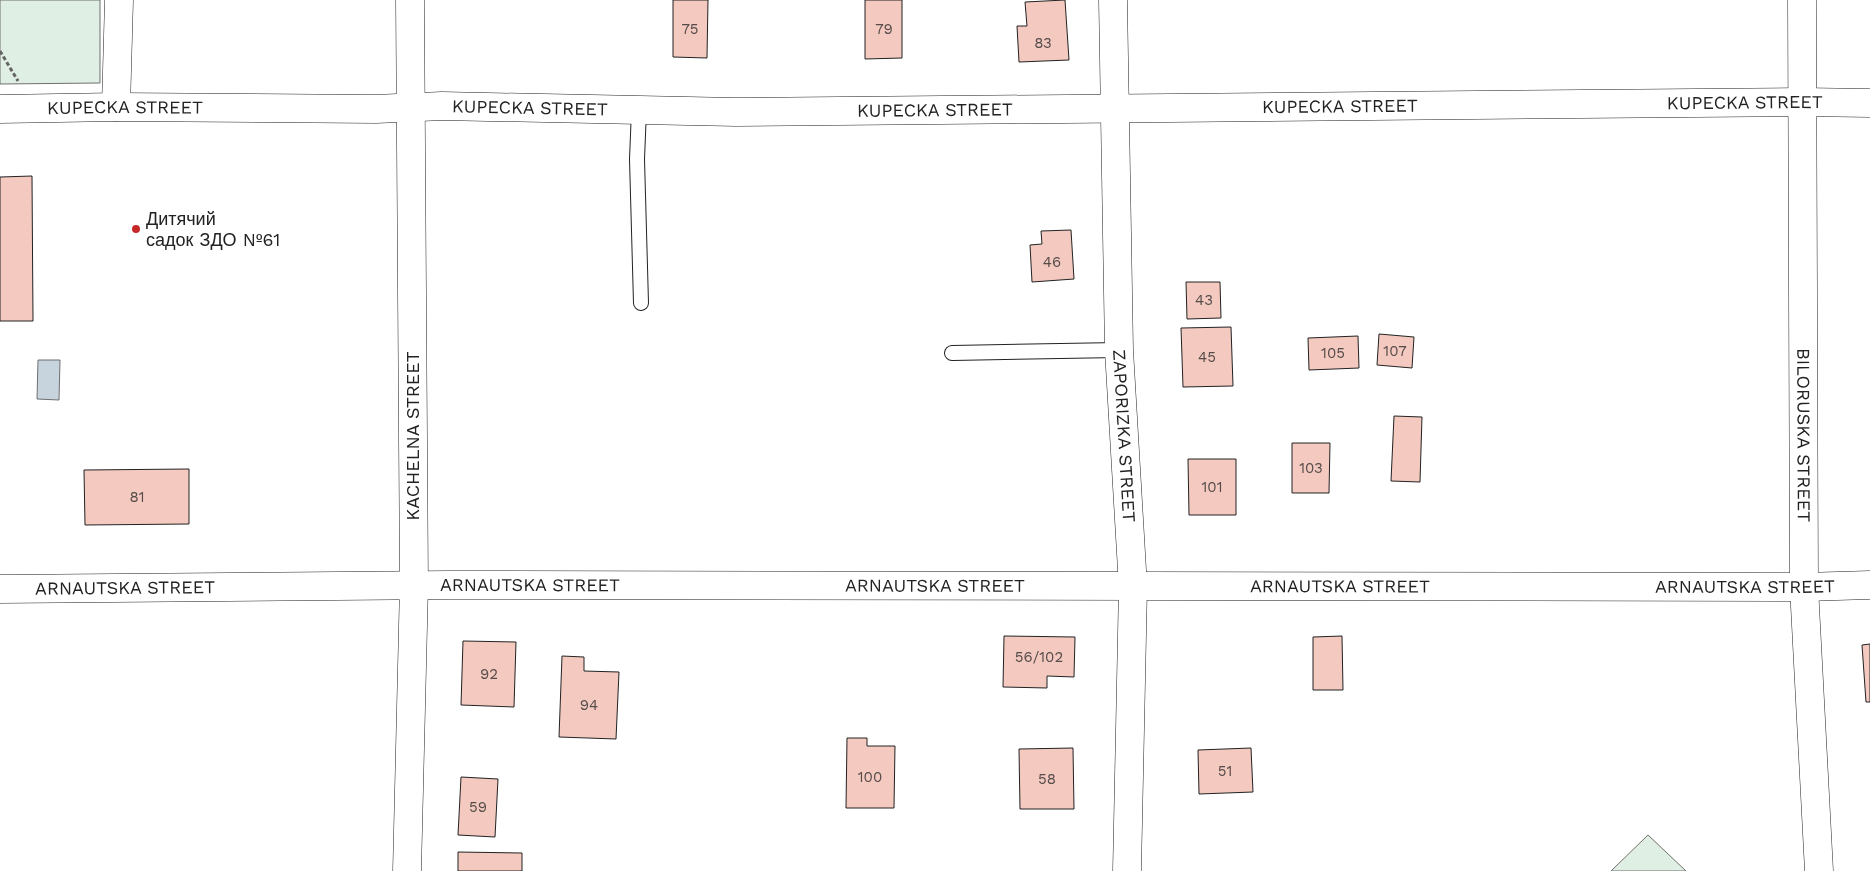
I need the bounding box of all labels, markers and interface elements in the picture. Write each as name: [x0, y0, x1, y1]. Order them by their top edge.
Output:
house number: 75: [681, 20, 699, 38]
house number: 79: [875, 20, 893, 38]
house number: 83: [1034, 34, 1052, 52]
street label: KUPECKA STREET: [1667, 91, 1823, 113]
street label: KUPECKA STREET: [452, 95, 608, 119]
street label: KUPECKA STREET: [1262, 95, 1418, 117]
street label: KUPECKA STREET: [47, 96, 203, 118]
street label: KUPECKA STREET: [857, 98, 1013, 121]
place label: Дитячий садок ЗДО №61: [146, 208, 280, 250]
marker: Дитячий садок ЗДО №61: [130, 223, 142, 235]
house number: 46: [1043, 253, 1061, 271]
house number: 43: [1195, 291, 1213, 309]
house number: 107: [1383, 342, 1407, 360]
house number: 105: [1321, 344, 1345, 362]
house number: 45: [1198, 348, 1216, 366]
street label: BILORUSKA STREET: [1793, 348, 1815, 522]
street label: ZAPORIZKA STREET: [1109, 349, 1140, 523]
street label: KACHELNA STREET: [402, 351, 423, 521]
house number: 103: [1299, 459, 1323, 477]
house number: 101: [1201, 478, 1223, 496]
house number: 81: [129, 488, 145, 506]
street label: ARNAUTSKA STREET: [440, 574, 620, 595]
street label: ARNAUTSKA STREET: [845, 575, 1025, 596]
street label: ARNAUTSKA STREET: [1250, 575, 1430, 596]
street label: ARNAUTSKA STREET: [1655, 575, 1835, 597]
street label: ARNAUTSKA STREET: [35, 576, 215, 599]
house number: 56/102: [1015, 648, 1063, 666]
house number: 92: [480, 665, 498, 683]
house number: 94: [580, 696, 598, 714]
house number: 51: [1218, 762, 1232, 780]
house number: 100: [858, 768, 882, 786]
house number: 58: [1038, 770, 1056, 788]
house number: 59: [469, 798, 487, 816]

